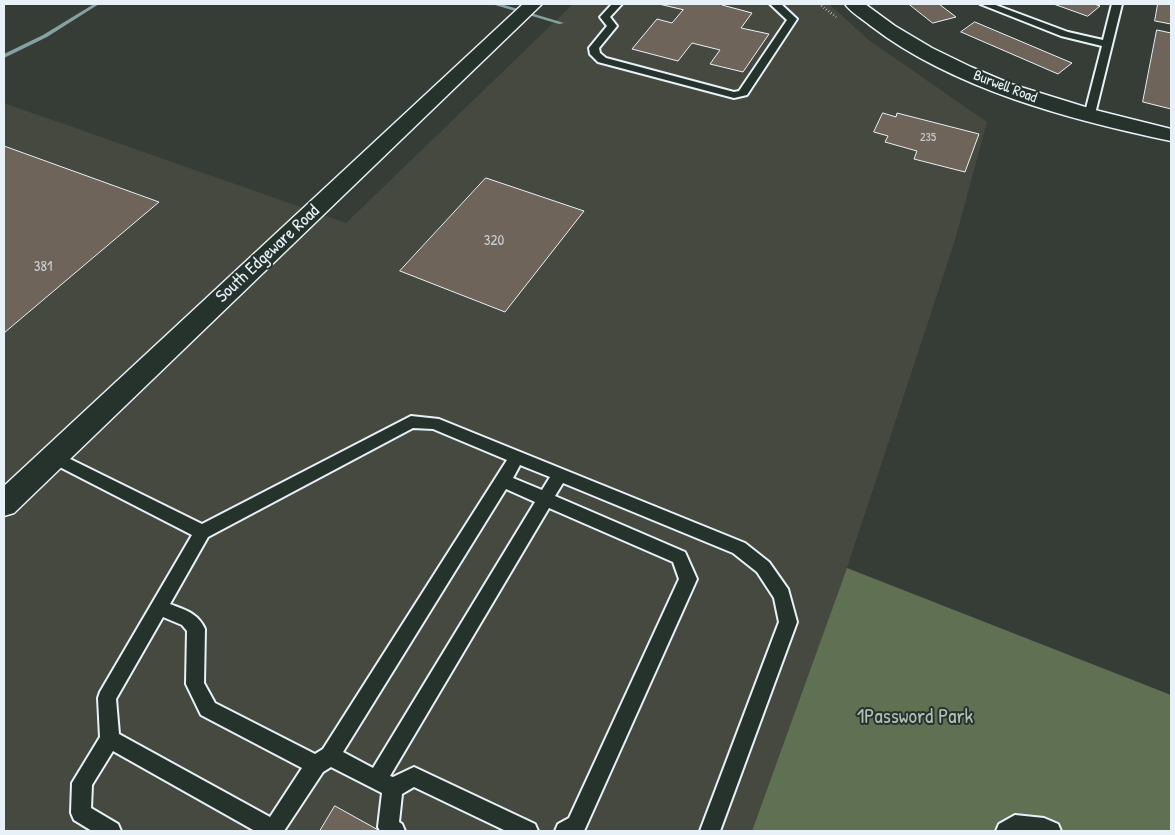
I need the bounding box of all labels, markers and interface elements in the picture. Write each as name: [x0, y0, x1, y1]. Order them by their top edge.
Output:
street label: Burwell Road: [971, 67, 1039, 107]
house number: 235: [920, 131, 936, 145]
street label: South Edgeware Road: [212, 200, 324, 308]
house number: 320: [484, 232, 504, 250]
house number: 381: [34, 258, 52, 276]
park label: 1Password Park: [857, 704, 973, 730]

